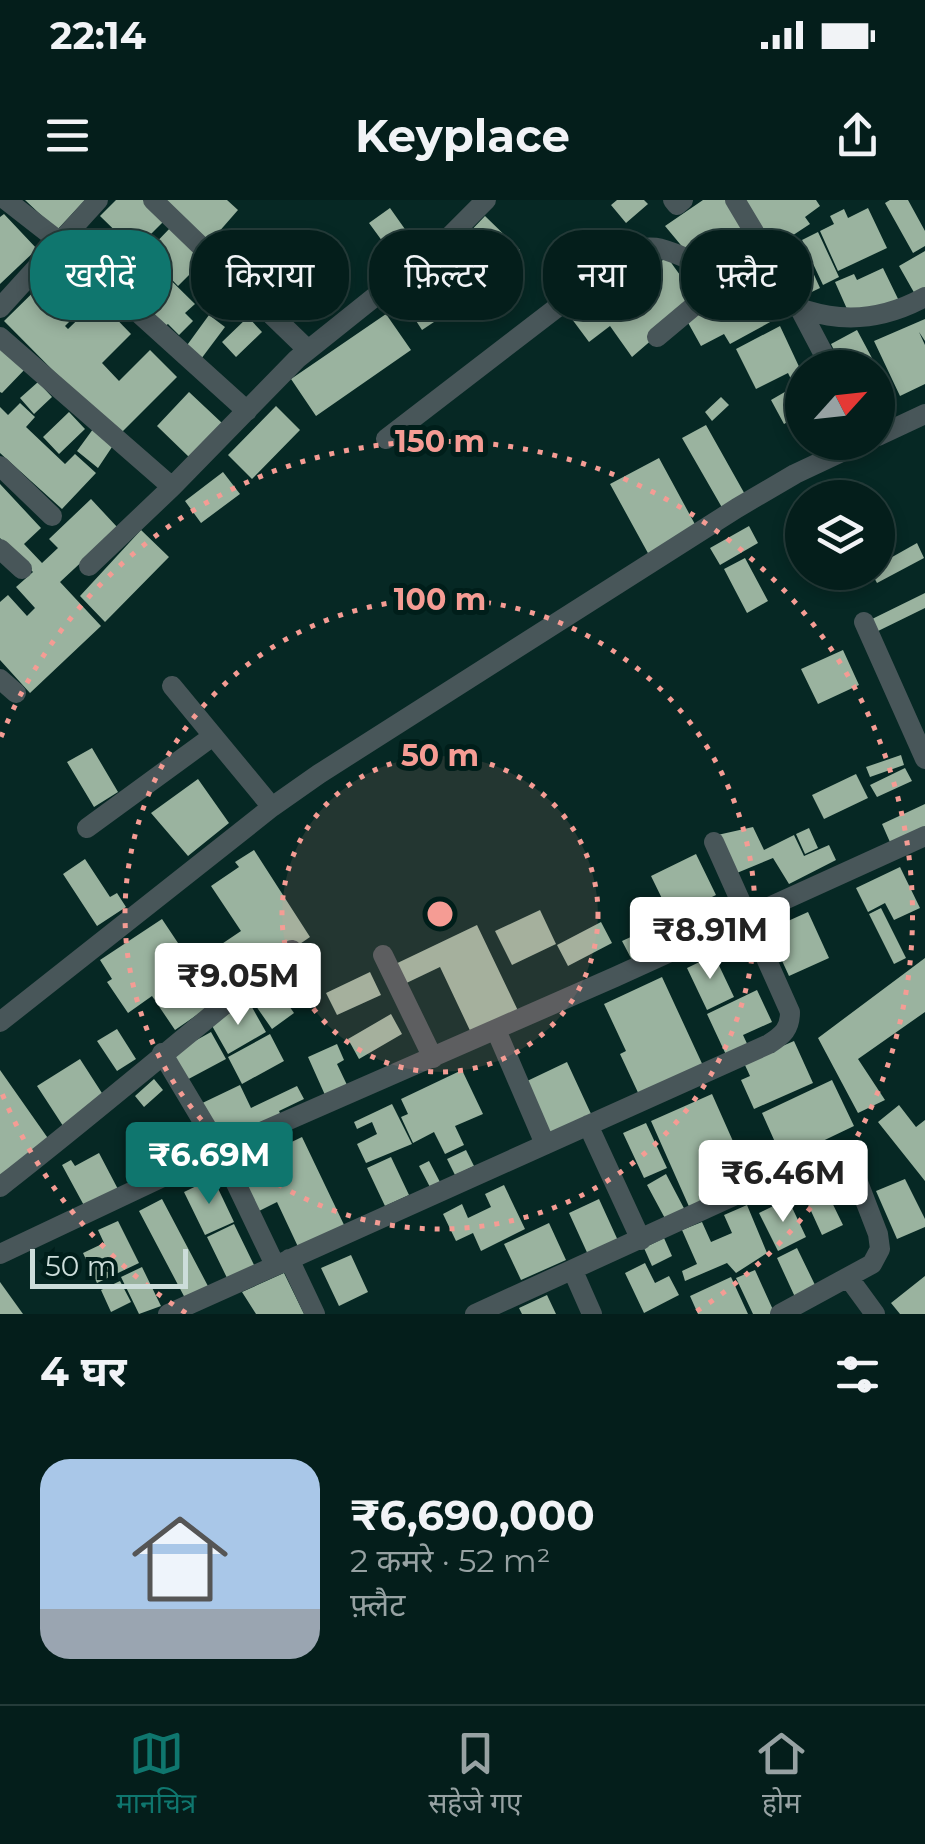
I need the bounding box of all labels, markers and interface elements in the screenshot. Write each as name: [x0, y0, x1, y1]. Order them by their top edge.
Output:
text: 22:14: [50, 12, 146, 59]
icon: menu: [40, 108, 95, 163]
text: Keyplace: [355, 108, 570, 163]
icon: share: [830, 108, 885, 163]
chip: खरीदें: [30, 230, 171, 320]
chip: किराया: [191, 230, 349, 320]
chip: फ़िल्टर: [369, 230, 523, 320]
chip: नया: [543, 230, 661, 320]
chip: फ़्लैट: [681, 230, 812, 320]
north arrow: [785, 350, 895, 460]
map controls: [785, 350, 895, 590]
text: 150 m: [395, 423, 485, 460]
button: layers: [785, 480, 895, 590]
text: 100 m: [394, 581, 486, 618]
text: 50 m: [401, 737, 479, 774]
centre of rings: [422, 896, 458, 932]
pin: ₹8.91M: [629, 897, 791, 982]
text: ₹8.91M: [652, 910, 768, 949]
pin: ₹9.05M: [157, 943, 319, 1028]
text: ₹9.05M: [177, 956, 299, 995]
pin: ₹6.69M: [128, 1122, 290, 1207]
text: ₹6.69M: [148, 1135, 270, 1174]
pin: ₹6.46M: [702, 1140, 864, 1225]
text: ₹6.46M: [721, 1153, 845, 1192]
scale bar: [30, 1244, 188, 1288]
text: 50 m: [45, 1249, 116, 1283]
text: 4 घर: [40, 1345, 127, 1397]
icon: filters: [830, 1347, 885, 1402]
text: ₹6,690,000: [350, 1489, 595, 1541]
icon: home: [120, 1499, 240, 1619]
text: 2 कमरे · 52 m²: [350, 1541, 550, 1580]
text: फ़्लैट: [350, 1585, 405, 1624]
tab: मानचित्र: [116, 1726, 196, 1824]
tab: सहेजे गए: [428, 1726, 522, 1824]
tab: होम: [754, 1726, 809, 1824]

